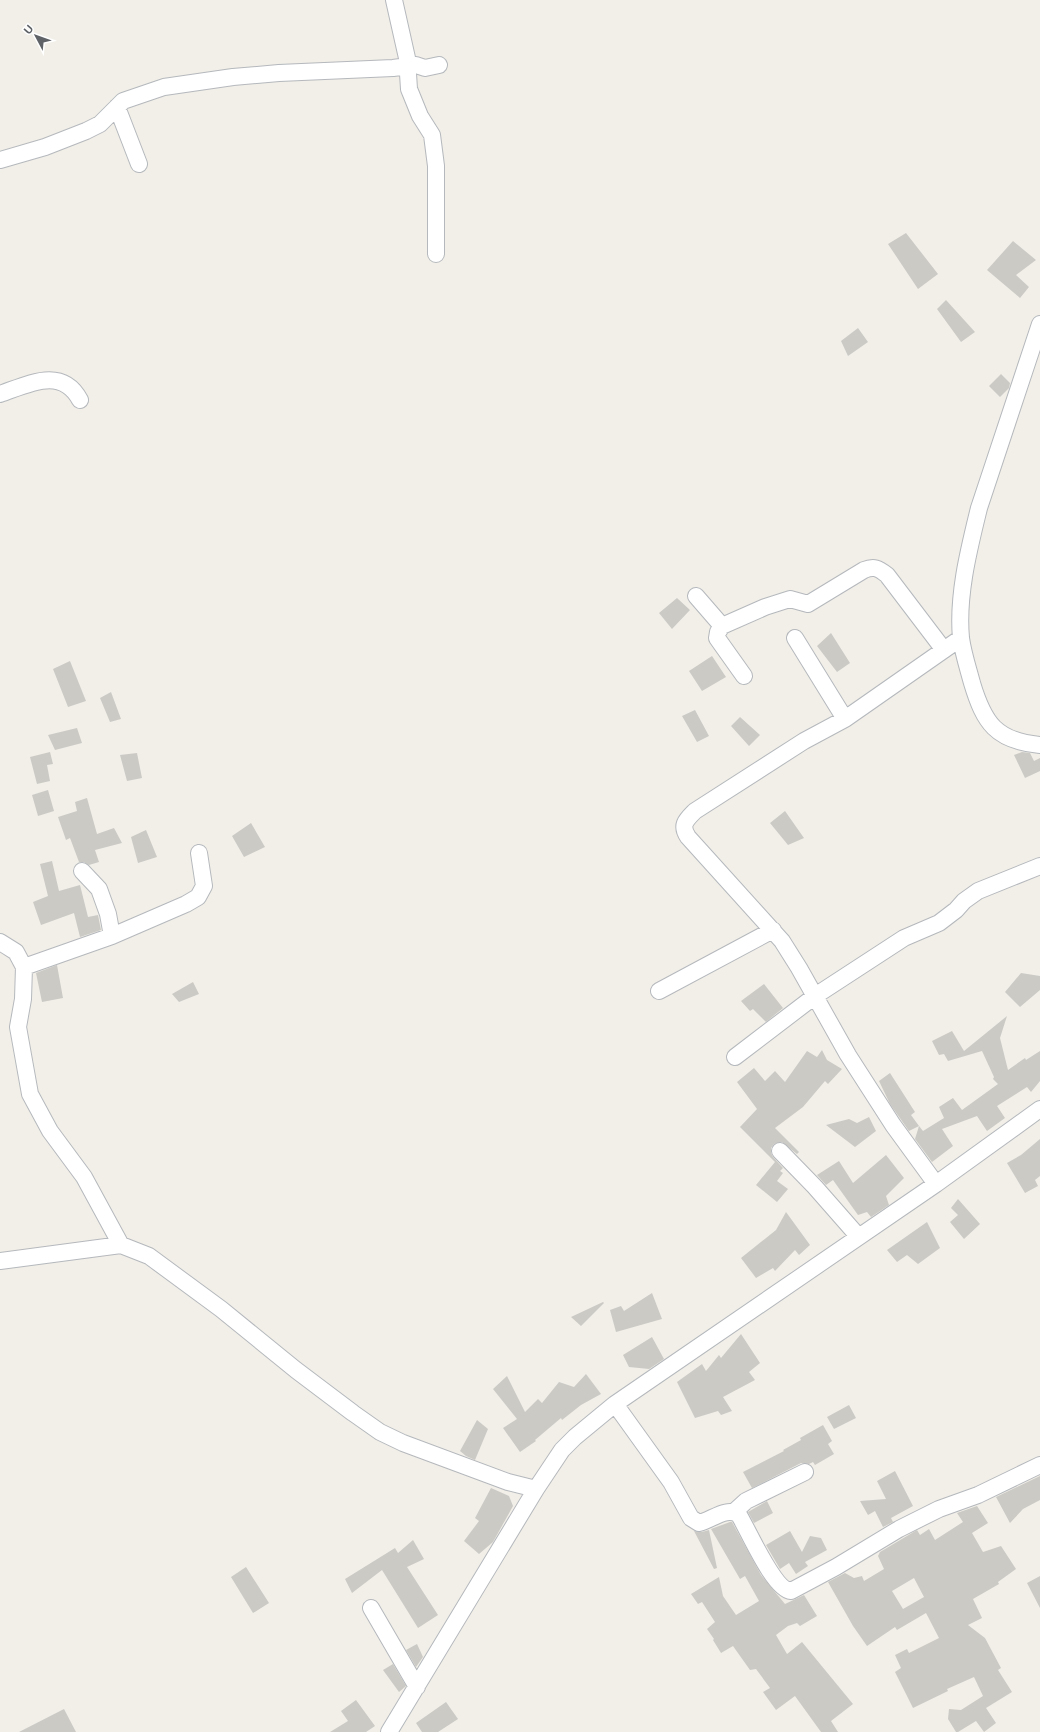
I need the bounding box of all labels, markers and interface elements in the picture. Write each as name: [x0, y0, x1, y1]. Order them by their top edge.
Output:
north arrow: [16, 16, 56, 56]
text: U: [21, 22, 36, 36]

